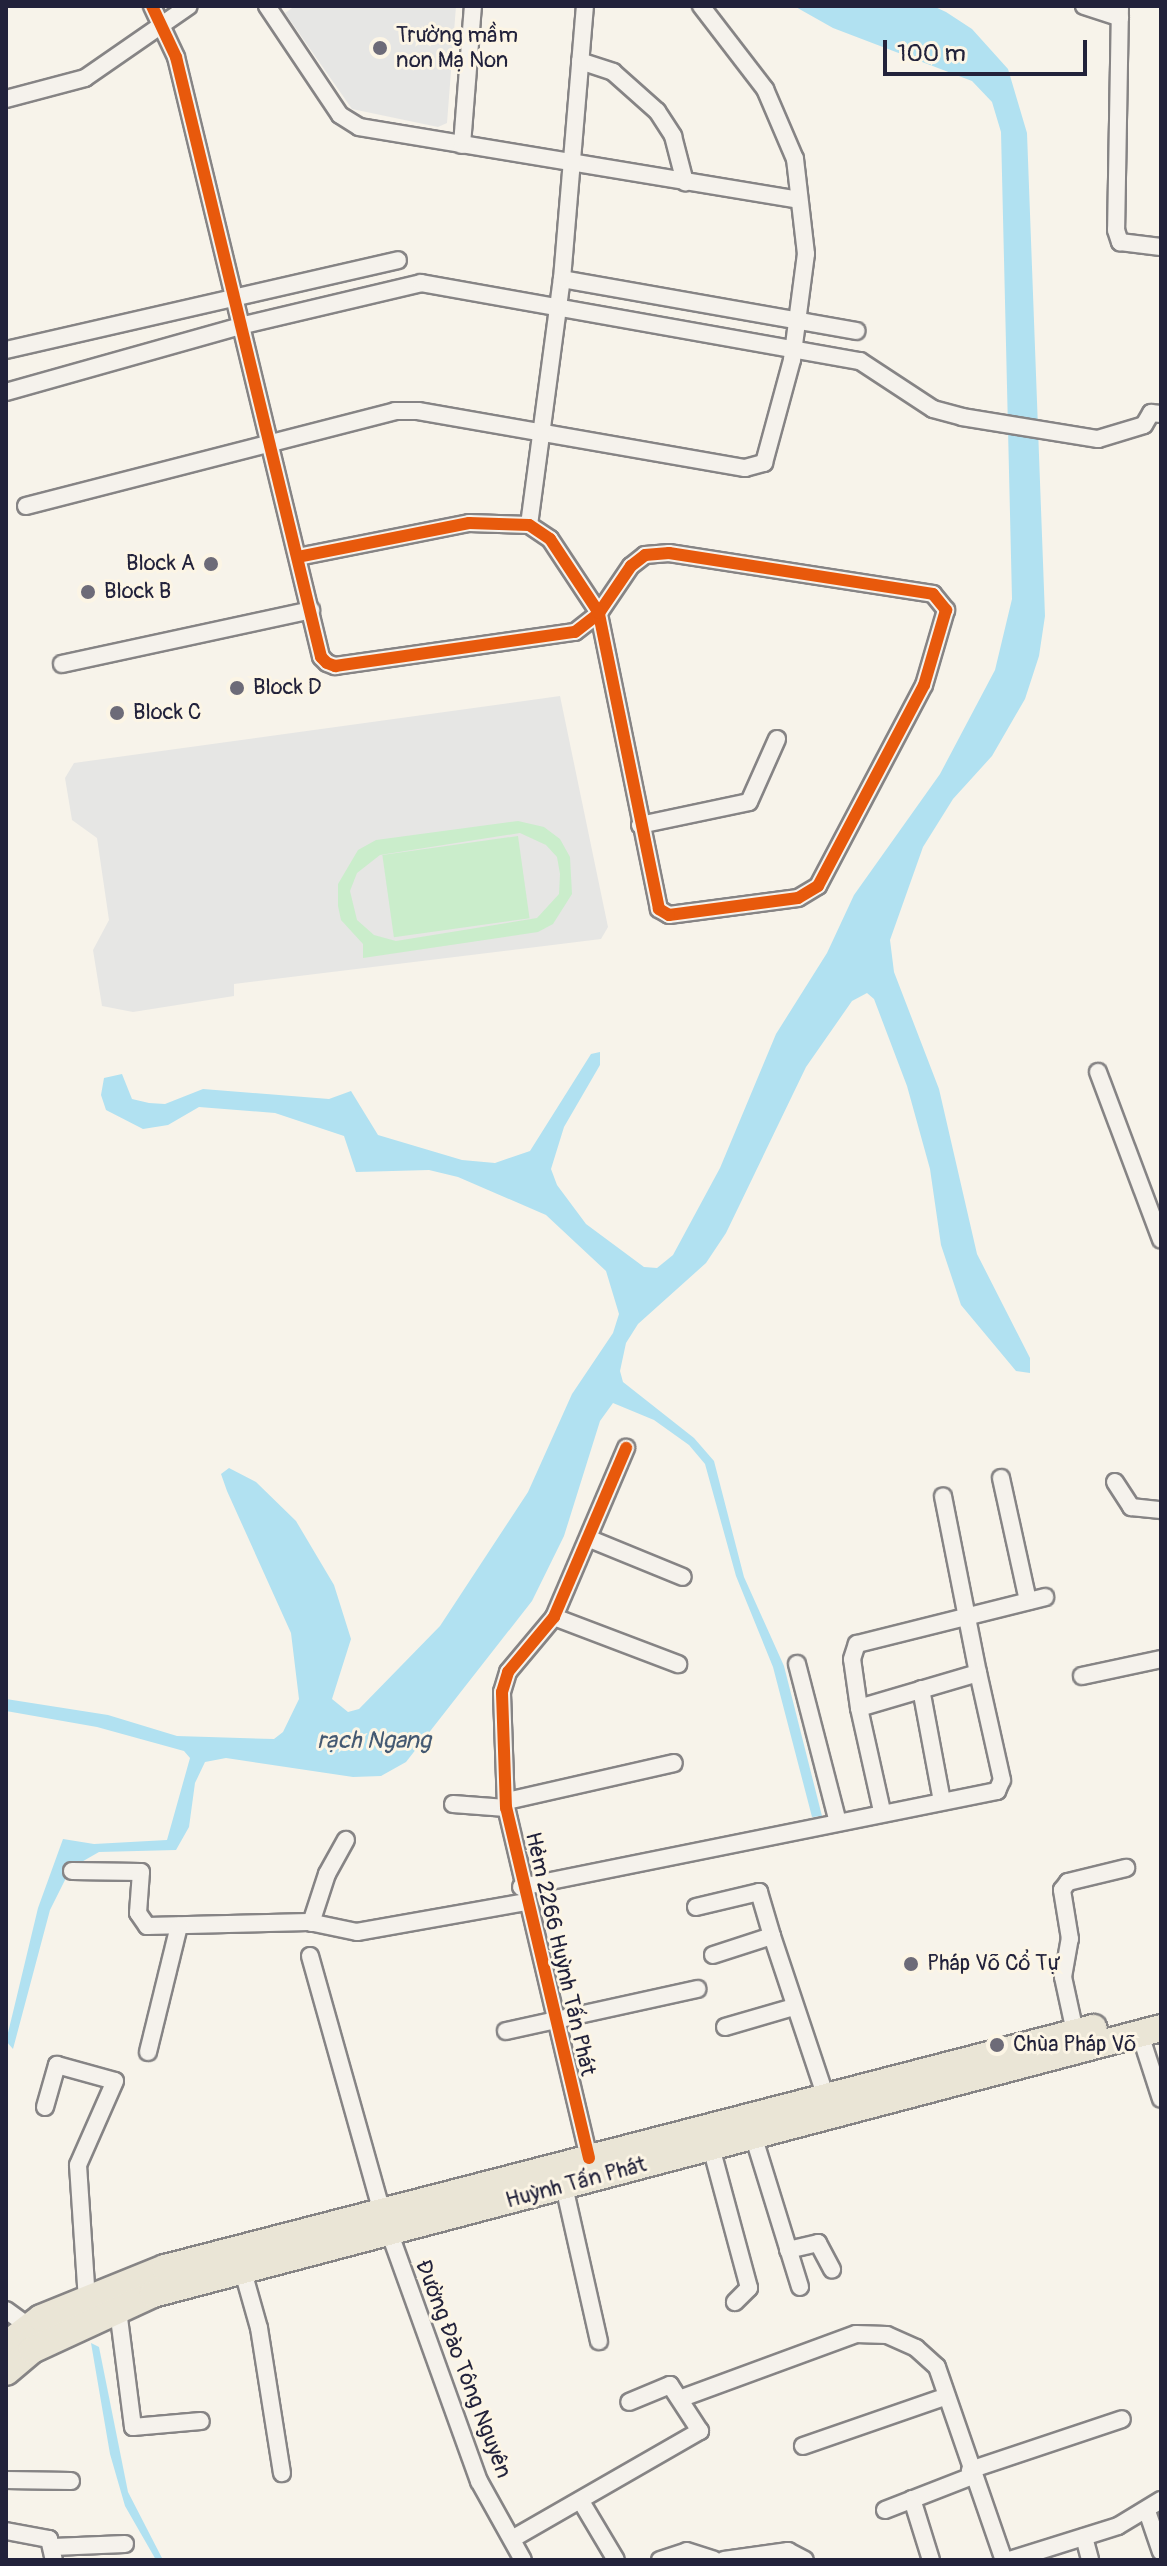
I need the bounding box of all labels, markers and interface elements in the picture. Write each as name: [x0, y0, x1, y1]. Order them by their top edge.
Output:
place label: Trường mầm non Mạ Non: [396, 22, 518, 74]
scale bar: [887, 24, 1091, 74]
marker: Trường mầm non Mạ Non: [371, 39, 389, 57]
text: 100 m: [897, 39, 966, 68]
place label: Block A: [126, 551, 195, 577]
marker: Block A: [202, 555, 220, 573]
place label: Block B: [104, 579, 171, 605]
marker: Block B: [79, 583, 97, 601]
place label: Block D: [253, 675, 321, 701]
marker: Block D: [228, 679, 246, 697]
place label: Block C: [133, 700, 201, 726]
marker: Block C: [108, 704, 126, 722]
water label: rạch Ngang: [317, 1727, 431, 1755]
street label: Hẻm 2266 Huỳnh Tấn Phát: [519, 1830, 601, 2078]
place label: Pháp Võ Cổ Tự: [927, 1951, 1061, 1977]
marker: Pháp Võ Cổ Tự: [902, 1955, 920, 1973]
place label: Chùa Pháp Võ: [1013, 2032, 1136, 2058]
marker: Chùa Pháp Võ: [988, 2036, 1006, 2054]
street label: Huỳnh Tấn Phát: [503, 2152, 649, 2214]
street label: Đường Đào Tông Nguyên: [409, 2256, 517, 2482]

